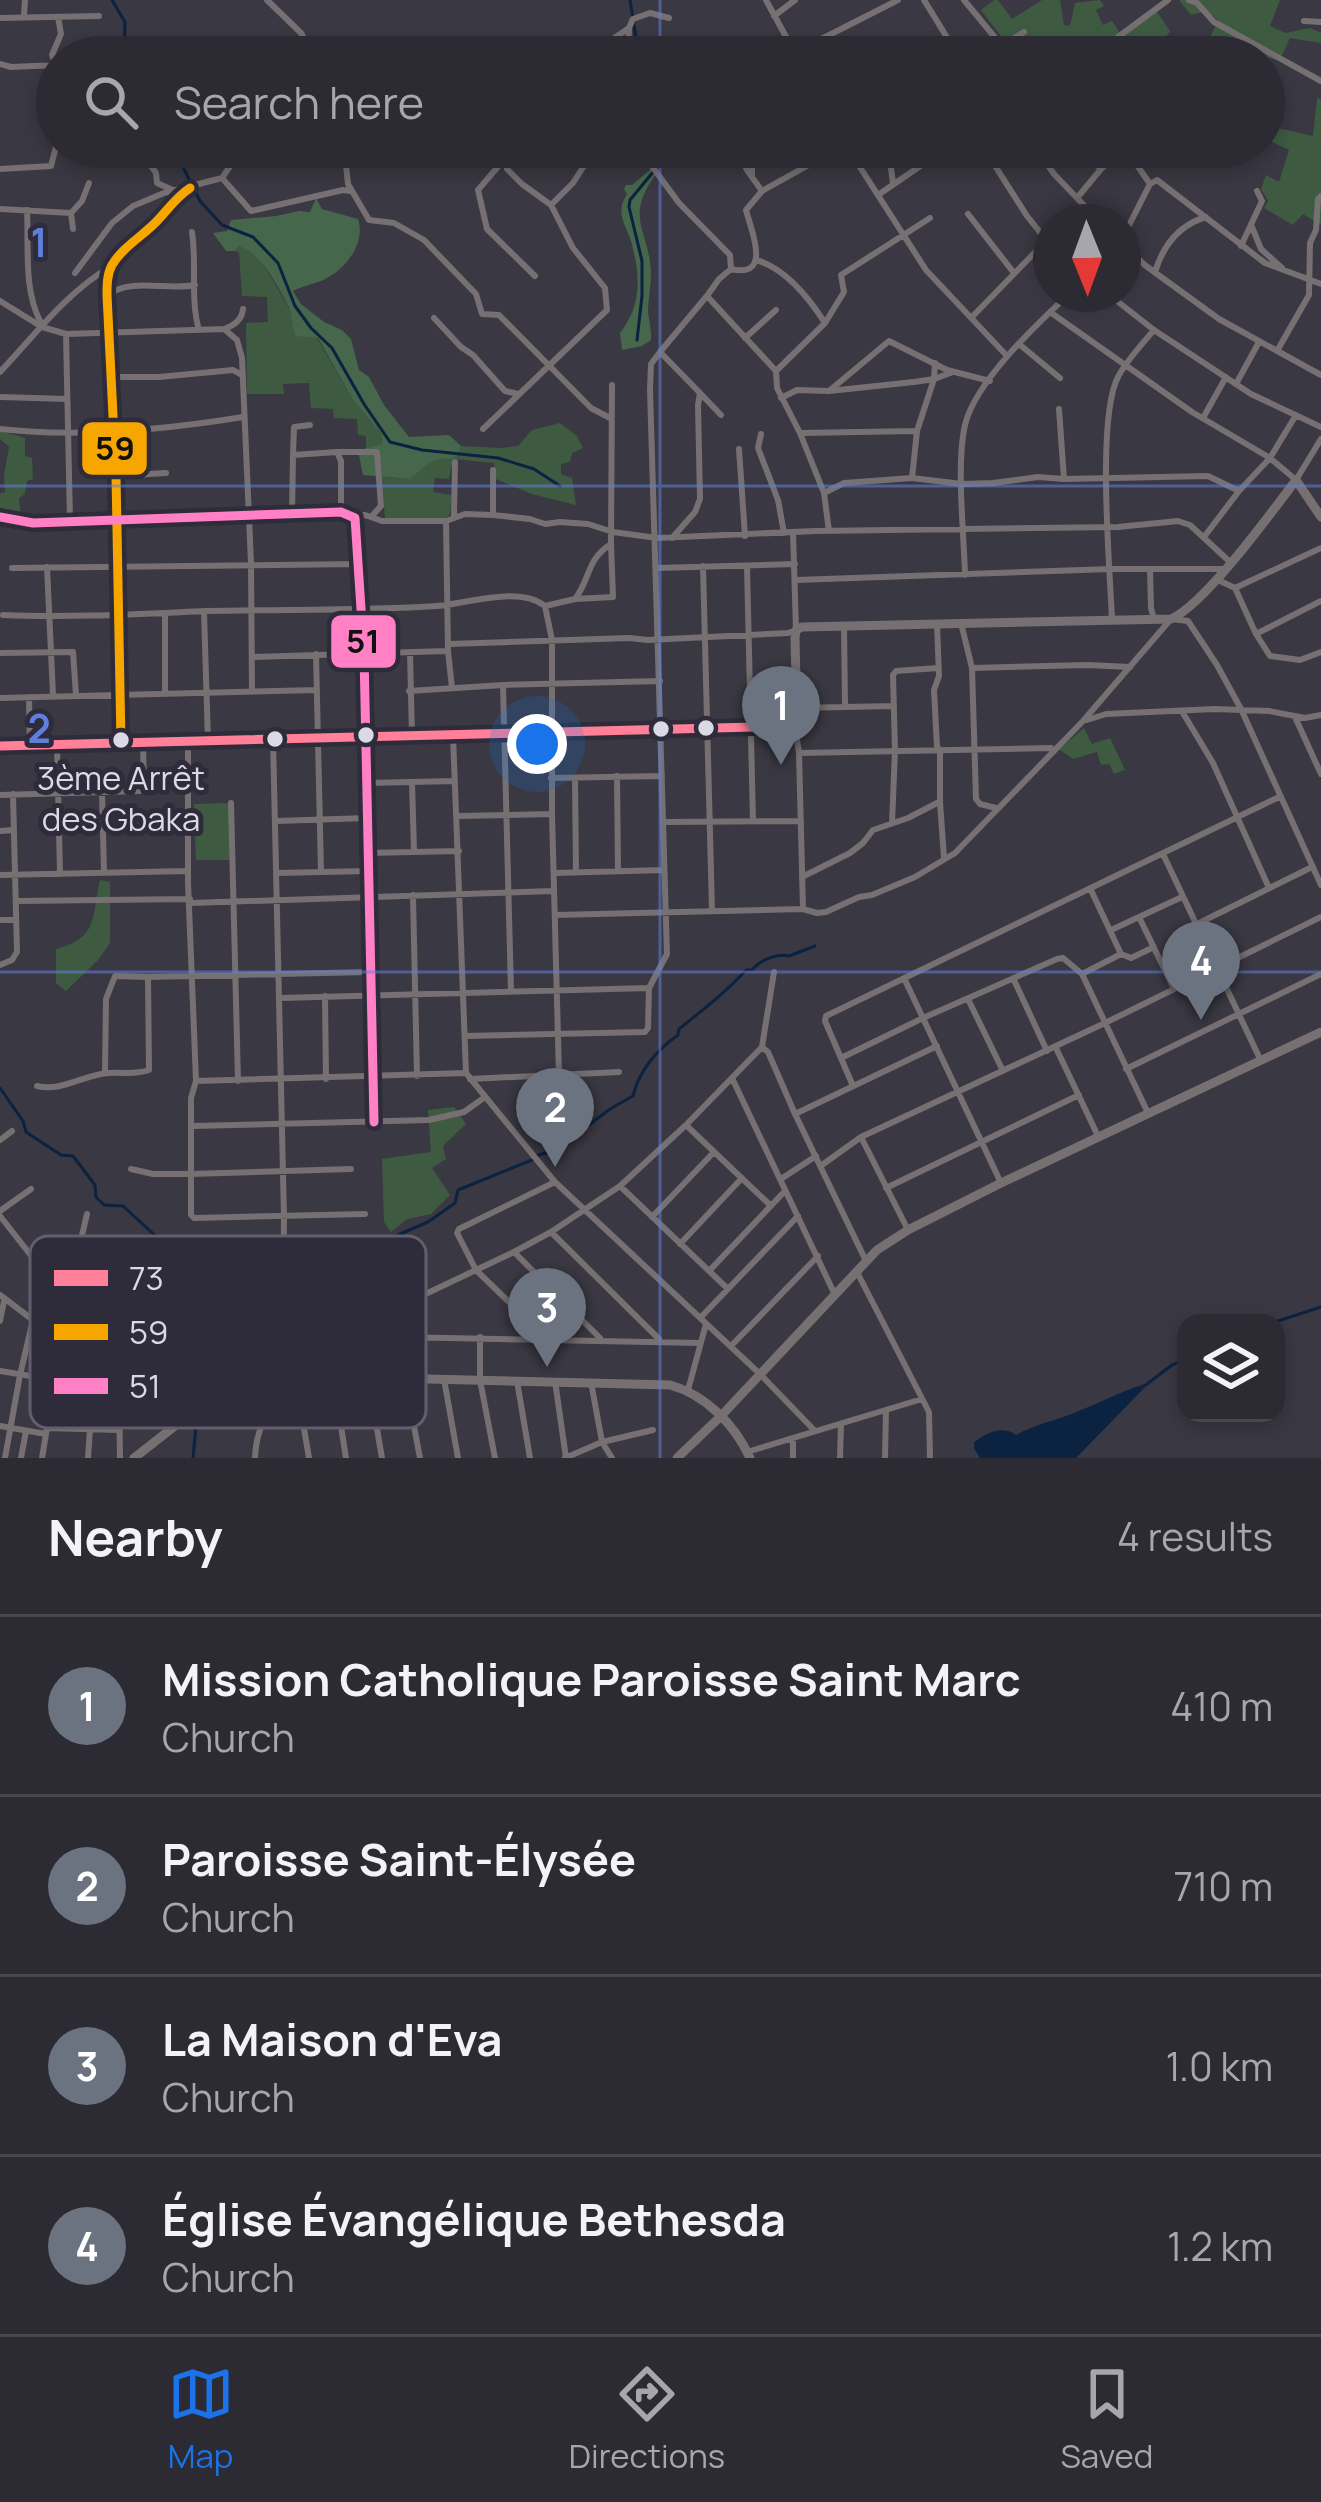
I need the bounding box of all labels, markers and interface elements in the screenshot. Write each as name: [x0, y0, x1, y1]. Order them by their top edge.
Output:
search box: [36, 36, 1285, 168]
icon: search: [78, 69, 144, 135]
text: Search here: [174, 71, 424, 133]
north arrow: [1033, 204, 1141, 312]
text: 1: [30, 215, 48, 269]
line badge: 59: [80, 420, 149, 477]
text: 59: [95, 425, 135, 470]
line badge: 51: [329, 613, 398, 670]
text: 51: [346, 618, 380, 663]
pin: 1: [742, 666, 820, 765]
text: 2: [27, 701, 51, 755]
your location: [507, 714, 567, 774]
unlabelled marker: [695, 717, 717, 739]
unlabelled marker: [650, 718, 672, 740]
unlabelled marker: [355, 724, 377, 746]
unlabelled marker: [264, 728, 286, 750]
marker: 3ème Arrêt des Gbaka: [110, 729, 132, 751]
place label: 3ème Arrêt des Gbaka: [37, 755, 205, 841]
pin: 4: [1162, 921, 1240, 1020]
pin: 2: [516, 1068, 594, 1167]
legend: [30, 1236, 426, 1428]
text: 73: [129, 1255, 164, 1300]
pin: 3: [508, 1268, 586, 1367]
text: 59: [129, 1309, 169, 1354]
map controls: [1177, 1314, 1285, 1422]
button: layers: [1177, 1314, 1285, 1422]
text: 51: [129, 1363, 161, 1408]
text: Nearby: [48, 1502, 223, 1571]
text: 4 results: [1117, 1509, 1273, 1563]
text: Mission Catholique Paroisse Saint Marc: [162, 1648, 1021, 1710]
text: 1: [78, 1679, 96, 1733]
text: 410 m: [1170, 1679, 1273, 1733]
text: Church: [162, 1710, 295, 1764]
text: Paroisse Saint-Élysée: [162, 1828, 636, 1890]
text: 2: [75, 1859, 99, 1913]
text: 710 m: [1174, 1859, 1273, 1913]
text: Church: [162, 1890, 295, 1944]
text: La Maison d'Eva: [162, 2008, 503, 2070]
text: 3: [76, 2039, 98, 2093]
text: 1.0 km: [1165, 2039, 1273, 2093]
text: Church: [162, 2070, 295, 2124]
text: Église Évangélique Bethesda: [162, 2188, 786, 2250]
text: 4: [75, 2219, 99, 2273]
text: 1.2 km: [1167, 2219, 1273, 2273]
text: Church: [162, 2250, 295, 2304]
tab: Map: [168, 2361, 234, 2478]
tab: Directions: [569, 2361, 725, 2478]
tab: Saved: [1060, 2361, 1153, 2478]

